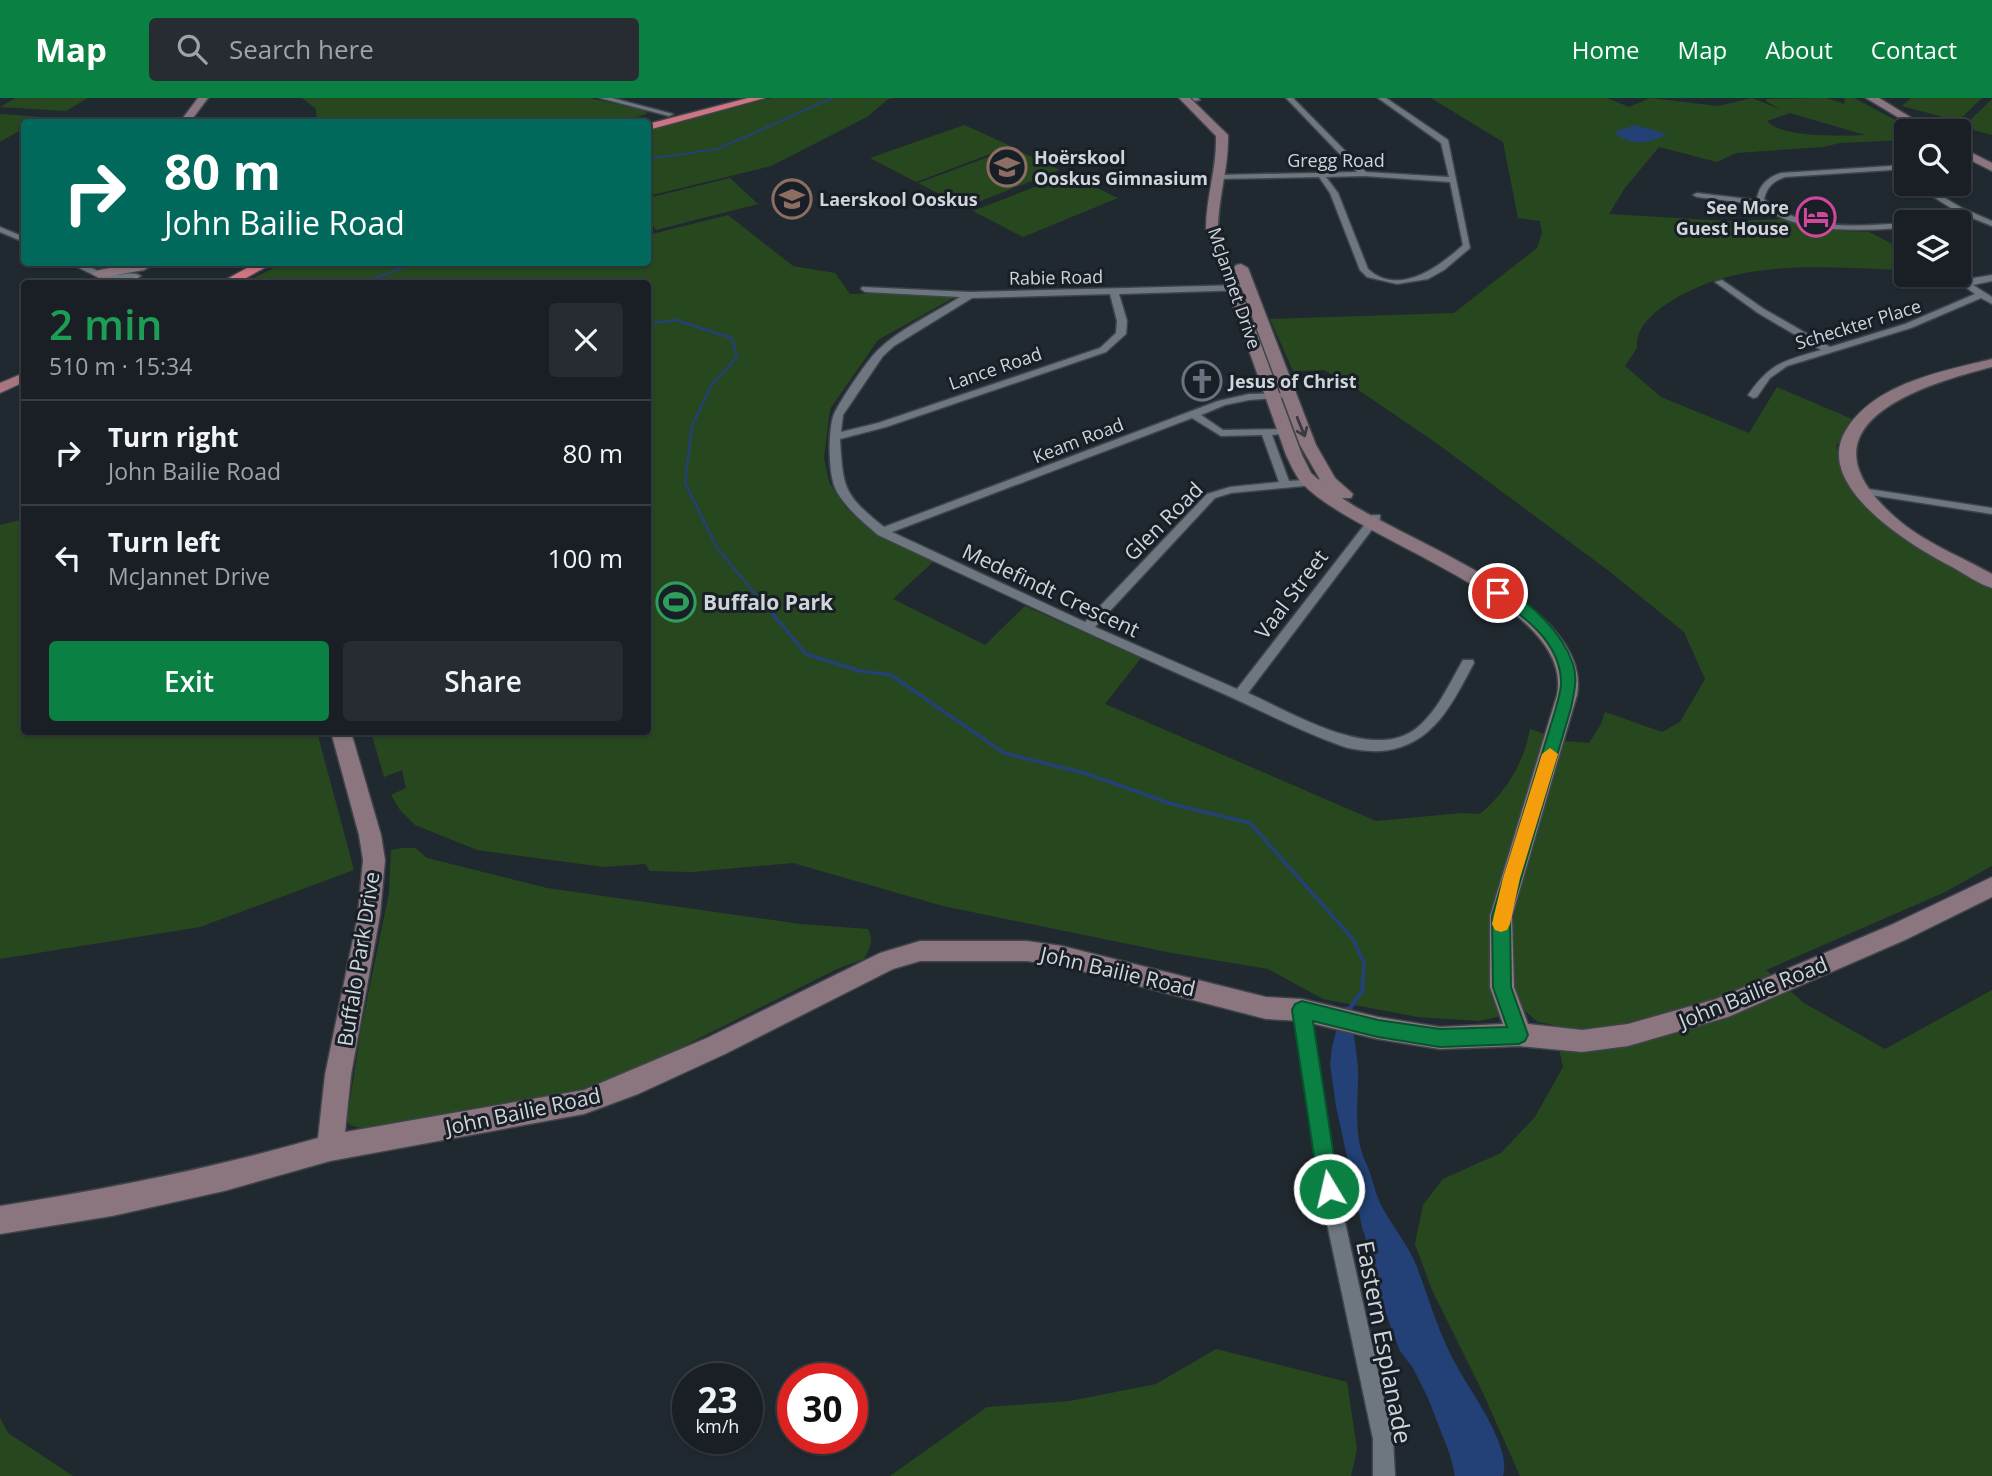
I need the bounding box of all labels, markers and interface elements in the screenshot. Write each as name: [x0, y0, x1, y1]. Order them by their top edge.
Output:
search box: [149, 18, 639, 81]
text: Map: [35, 27, 107, 72]
icon: search: [173, 30, 211, 68]
text: Search here: [229, 31, 374, 67]
text: Home: [1572, 33, 1640, 66]
text: Map: [1678, 33, 1727, 66]
text: About: [1765, 33, 1833, 66]
text: Contact: [1871, 33, 1957, 66]
map controls: [1894, 119, 1971, 287]
button: search: [1894, 119, 1971, 196]
text: 80 m: [164, 138, 281, 204]
place label: Hoërskool Ooskus Gimnasium: [1034, 145, 1208, 190]
school or university icon: Hoërskool Ooskus Gimnasium: [986, 146, 1028, 188]
icon: right: [49, 147, 140, 238]
street label: Gregg Road: [1287, 148, 1385, 172]
school or university icon: Laerskool Ooskus: [771, 178, 813, 220]
place label: Laerskool Ooskus: [819, 187, 978, 211]
place label: See More Guest House: [1676, 195, 1789, 240]
hotel icon: See More Guest House: [1795, 196, 1837, 238]
text: John Bailie Road: [164, 201, 405, 244]
button: layers: [1894, 210, 1971, 287]
street label: McJannet Drive: [1203, 224, 1267, 352]
street label: Rabie Road: [1009, 264, 1103, 290]
street label: Scheckter Place: [1792, 293, 1924, 355]
text: 2 min: [49, 295, 162, 352]
button: close: [549, 303, 623, 377]
street label: Lance Road: [945, 341, 1045, 395]
text: 510 m · 15:34: [49, 350, 192, 382]
church icon: Jesus of Christ: [1181, 360, 1223, 402]
place label: Jesus of Christ: [1227, 369, 1357, 393]
street label: Keam Road: [1029, 412, 1127, 468]
one-way arrow: [1296, 416, 1309, 438]
text: Turn right: [108, 419, 239, 455]
icon: right: [49, 434, 87, 472]
text: 80 m: [562, 435, 623, 471]
text: John Bailie Road: [108, 455, 281, 487]
street label: Glen Road: [1117, 475, 1209, 567]
text: Turn left: [108, 524, 220, 560]
street label: Medefindt Crescent: [958, 537, 1144, 643]
icon: left: [49, 539, 87, 577]
text: 100 m: [548, 540, 623, 576]
street label: Vaal Street: [1248, 544, 1334, 644]
text: McJannet Drive: [108, 560, 270, 592]
pin: [1468, 563, 1528, 623]
icon: arrive: [1479, 574, 1517, 612]
sports icon: Buffalo Park: [655, 581, 697, 623]
place label: Buffalo Park: [703, 588, 834, 616]
button: Exit: [49, 641, 329, 721]
button: Share: [343, 641, 623, 721]
street label: Buffalo Park Drive: [330, 870, 386, 1048]
street label: John Bailie Road: [1036, 939, 1198, 1002]
street label: John Bailie Road: [1673, 949, 1831, 1035]
street label: John Bailie Road: [441, 1081, 603, 1142]
position arrow: [1292, 1152, 1366, 1226]
street label: Eastern Esplanade: [1349, 1238, 1421, 1446]
speed limit sign: 30: [777, 1363, 868, 1454]
text: 23: [697, 1376, 738, 1423]
text: km/h: [696, 1414, 739, 1438]

